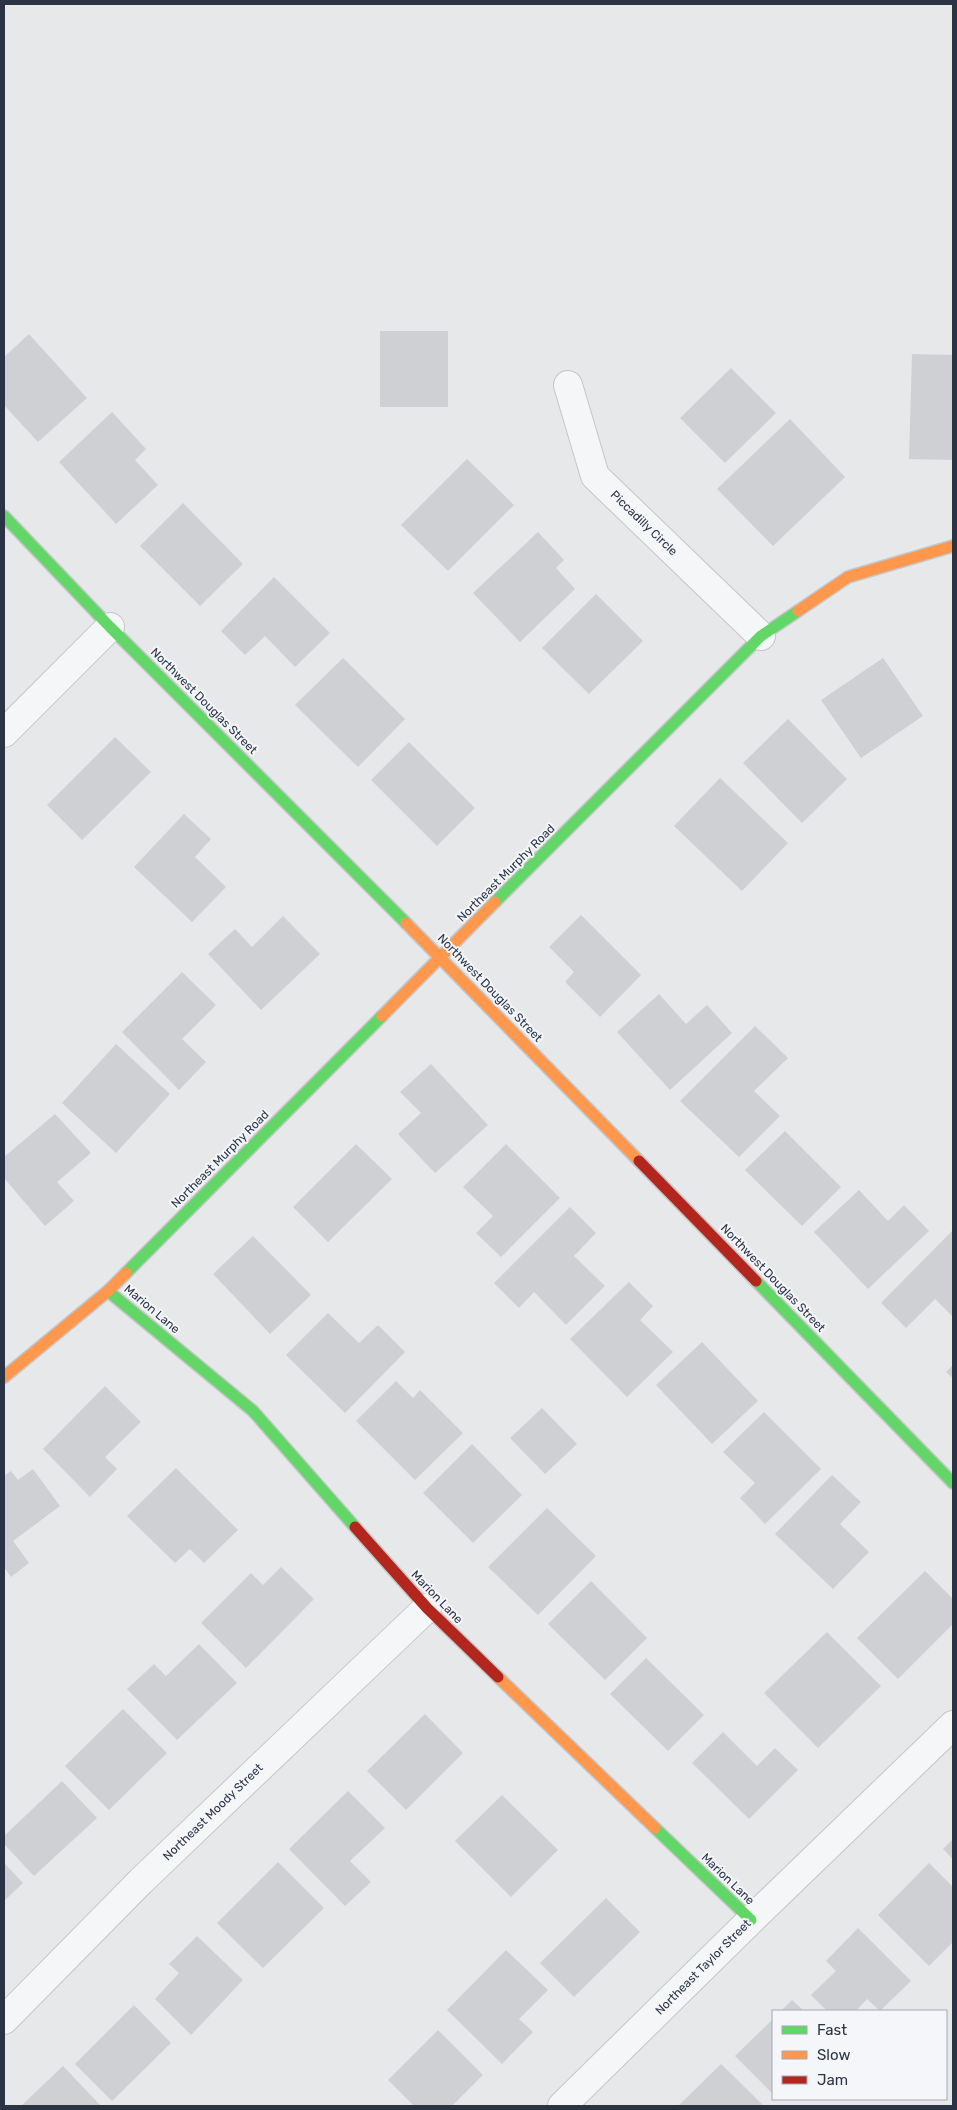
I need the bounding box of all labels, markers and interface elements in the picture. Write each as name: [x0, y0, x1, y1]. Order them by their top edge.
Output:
street label: Piccadilly Circle: [608, 488, 680, 559]
street label: Northwest Douglas Street: [148, 645, 260, 757]
street label: Northeast Murphy Road: [454, 821, 558, 925]
street label: Northwest Douglas Street: [435, 931, 545, 1045]
street label: Northeast Murphy Road: [168, 1107, 272, 1211]
street label: Northwest Douglas Street: [718, 1221, 828, 1335]
street label: Marion Lane: [121, 1282, 183, 1336]
street label: Marion Lane: [408, 1568, 466, 1627]
street label: Northeast Moody Street: [160, 1760, 266, 1863]
street label: Marion Lane: [699, 1850, 758, 1908]
street label: Northeast Taylor Street: [652, 1916, 754, 2018]
legend: [772, 2010, 947, 2100]
text: Fast: [817, 2021, 847, 2039]
text: Slow: [817, 2046, 850, 2064]
text: Jam: [817, 2071, 848, 2089]

